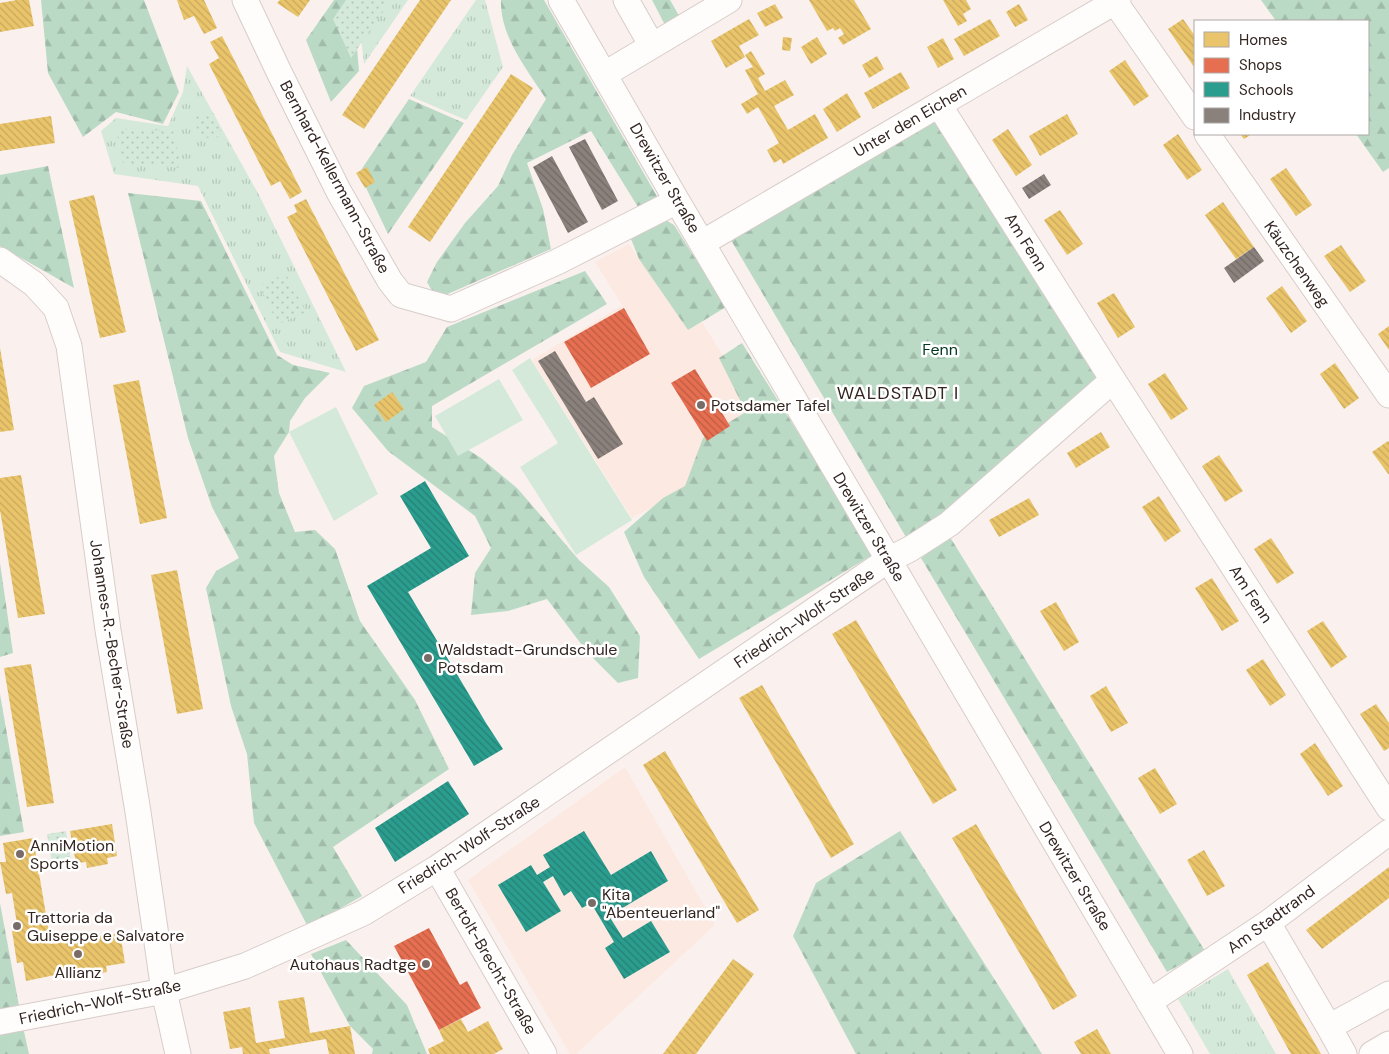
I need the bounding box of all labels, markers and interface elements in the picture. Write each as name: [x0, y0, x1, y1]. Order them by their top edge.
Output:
legend: [1194, 20, 1369, 135]
text: Homes: [1239, 30, 1288, 50]
text: Shops: [1239, 55, 1282, 75]
street label: Bernhard-Kellermann-Straße: [275, 77, 395, 277]
street label: Unter den Eichen: [850, 80, 970, 162]
text: Schools: [1239, 80, 1294, 100]
text: Industry: [1239, 105, 1297, 125]
street label: Drewitzer Straße: [625, 119, 705, 237]
street label: Am Fenn: [1000, 209, 1052, 275]
street label: Käuzchenweg: [1260, 217, 1335, 311]
park label: Fenn: [922, 339, 958, 360]
district label: WALDSTADT I: [837, 381, 959, 405]
place label: Potsdamer Tafel: [711, 395, 830, 416]
marker: Potsdamer Tafel: [695, 399, 707, 411]
street label: Drewitzer Straße: [828, 468, 910, 586]
street label: Johannes-R.-Becher-Straße: [85, 538, 139, 750]
street label: Am Fenn: [1225, 561, 1277, 627]
street label: Friedrich-Wolf-Straße: [730, 563, 878, 673]
place label: Waldstadt-Grundschule Potsdam: [438, 639, 617, 678]
marker: Waldstadt-Grundschule Potsdam: [422, 652, 434, 664]
street label: Friedrich-Wolf-Straße: [394, 791, 544, 899]
street label: Drewitzer Straße: [1034, 817, 1116, 935]
place label: AnniMotion Sports: [30, 835, 114, 874]
marker: AnniMotion Sports: [14, 848, 26, 860]
street label: Am Stadtrand: [1223, 880, 1319, 958]
street label: Bertolt-Brecht-Straße: [440, 884, 542, 1038]
place label: Kita "Abenteuerland": [602, 884, 720, 923]
marker: Kita "Abenteuerland": [586, 897, 598, 909]
place label: Trattoria da Guiseppe e Salvatore: [27, 907, 184, 946]
marker: Trattoria da Guiseppe e Salvatore: [11, 920, 23, 932]
marker: Allianz: [72, 948, 84, 960]
place label: Autohaus Radtge: [290, 954, 416, 975]
marker: Autohaus Radtge: [420, 958, 432, 970]
place label: Allianz: [55, 962, 101, 983]
street label: Friedrich-Wolf-Straße: [17, 975, 183, 1029]

